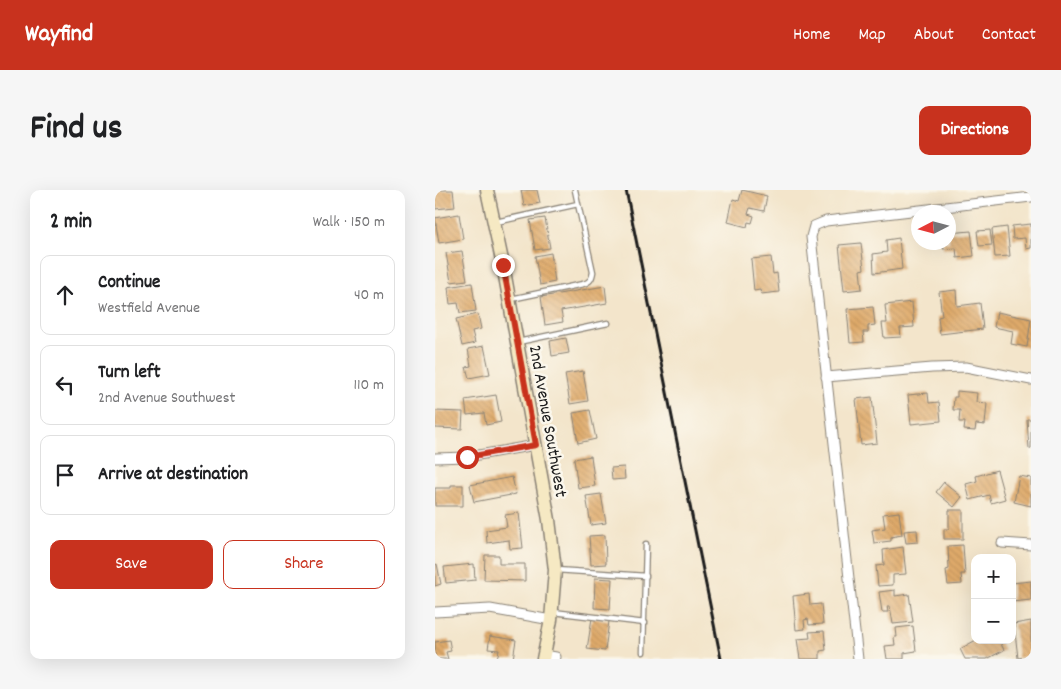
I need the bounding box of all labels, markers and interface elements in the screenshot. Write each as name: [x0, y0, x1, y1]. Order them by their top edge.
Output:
text: Wayfind: [25, 18, 93, 52]
text: Home: [793, 23, 830, 48]
text: Map: [858, 23, 886, 48]
text: About: [914, 23, 954, 48]
text: Contact: [982, 23, 1036, 48]
text: Find us: [30, 105, 122, 155]
button: Directions: [919, 106, 1031, 155]
north arrow: [911, 205, 956, 250]
text: 2 min: [50, 208, 92, 238]
text: Walk · 150 m: [313, 211, 385, 234]
route end: [492, 254, 515, 277]
text: Continue: [98, 270, 160, 297]
icon: ahead: [51, 281, 79, 309]
text: 40 m: [354, 284, 384, 307]
text: Westfield Avenue: [98, 297, 200, 320]
street label: 2nd Avenue Southwest: [521, 343, 572, 500]
text: Turn left: [98, 360, 161, 387]
icon: left: [51, 371, 79, 399]
text: 110 m: [354, 374, 384, 397]
text: 2nd Avenue Southwest: [98, 387, 235, 410]
route start: [456, 446, 479, 469]
icon: arrive: [51, 461, 79, 489]
text: Arrive at destination: [98, 462, 248, 489]
button: Save: [50, 540, 213, 589]
button: Share: [223, 540, 385, 589]
map controls: [971, 554, 1016, 644]
button: +: [971, 554, 1016, 599]
button: −: [971, 599, 1016, 644]

